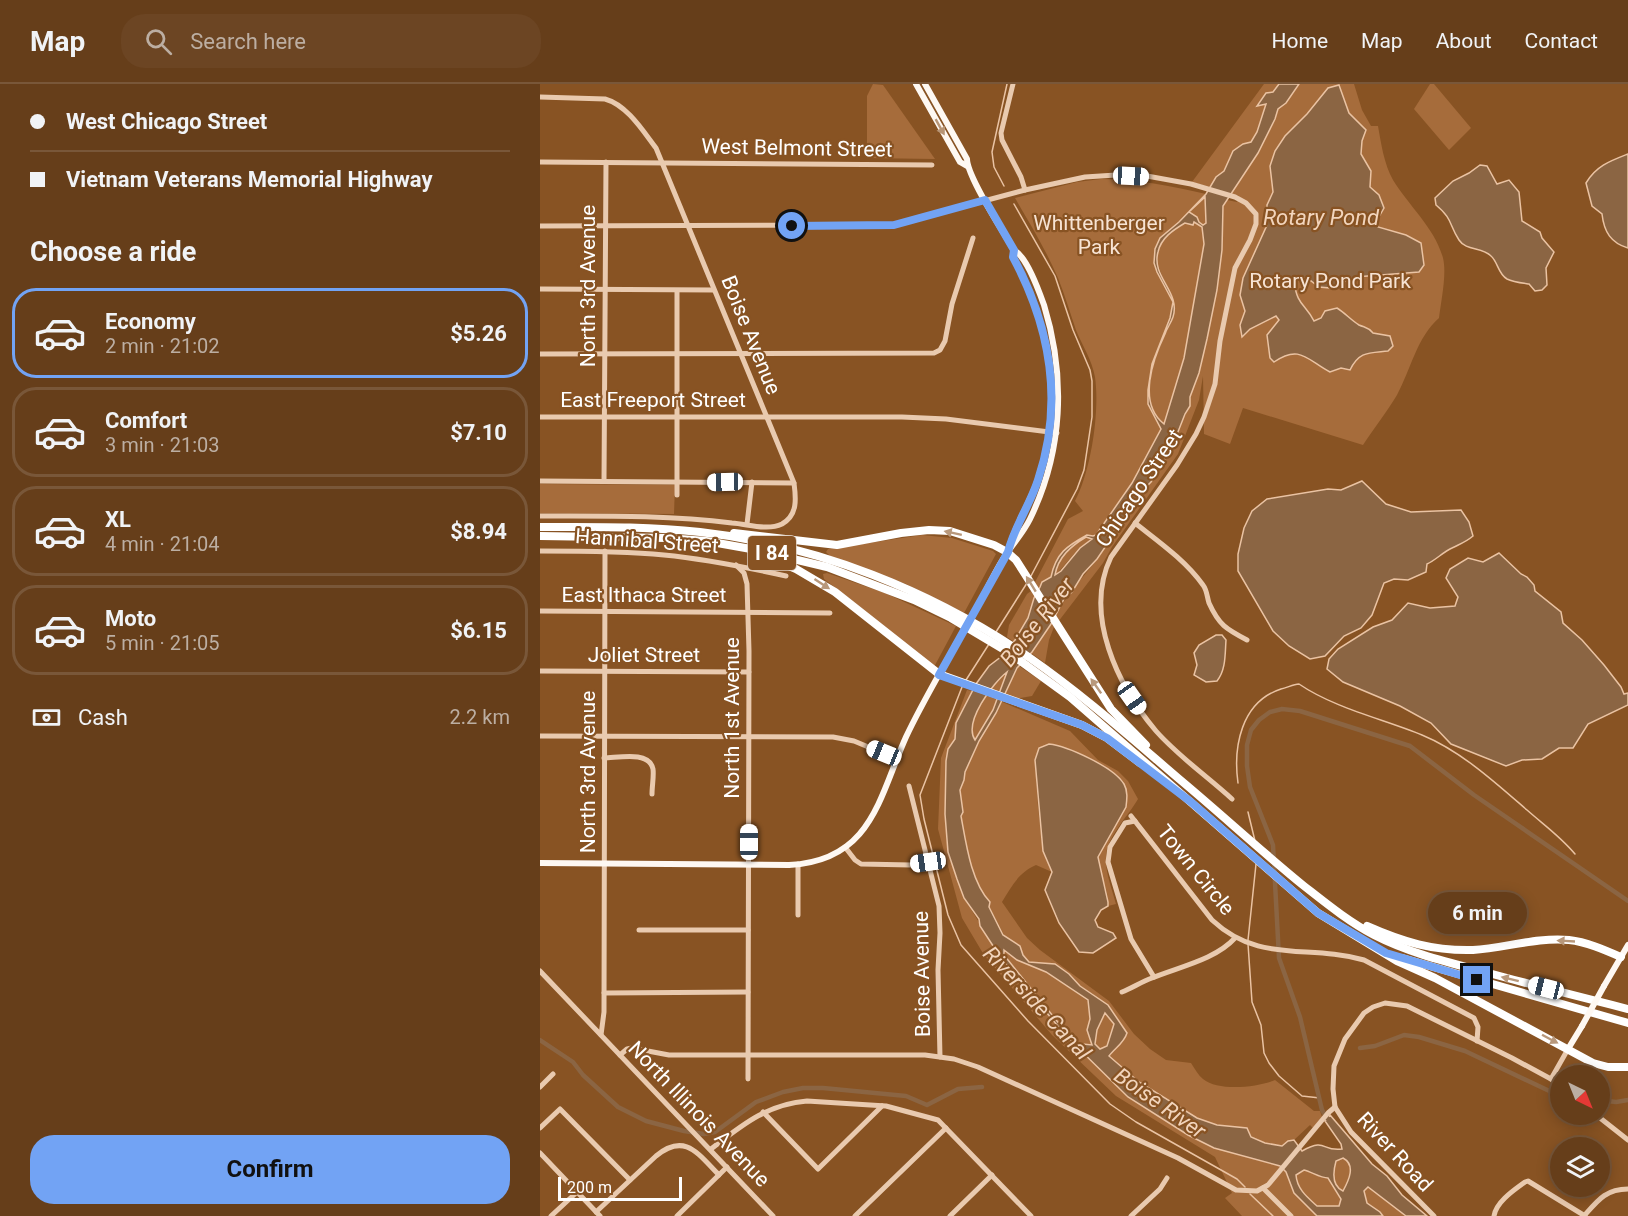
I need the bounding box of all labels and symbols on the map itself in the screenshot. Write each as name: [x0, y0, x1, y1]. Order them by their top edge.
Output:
one-way arrow: [935, 118, 945, 135]
street label: West Belmont Street: [701, 134, 893, 162]
car: [1113, 166, 1149, 186]
street label: North 3rd Avenue: [576, 205, 600, 367]
water label: Rotary Pond: [1263, 205, 1380, 230]
park label: Whittenberger Park: [1033, 211, 1165, 259]
route start: [778, 212, 805, 239]
park label: Rotary Pond Park: [1249, 269, 1411, 293]
street label: Boise Avenue: [716, 272, 786, 398]
street label: East Freeport Street: [560, 388, 746, 412]
street label: Chicago Street: [1091, 424, 1187, 552]
car: [707, 473, 743, 491]
street label: Hannibal Street: [575, 524, 720, 558]
one-way arrow: [943, 528, 962, 537]
road number: I 84: [748, 536, 796, 570]
water label: Boise River: [995, 572, 1080, 671]
one-way arrow: [1026, 576, 1037, 593]
one-way arrow: [814, 578, 830, 590]
street label: East Ithaca Street: [562, 583, 727, 607]
street label: North 1st Avenue: [720, 637, 744, 799]
street label: Joliet Street: [588, 643, 700, 667]
car: [1114, 678, 1150, 718]
one-way arrow: [1090, 679, 1102, 695]
street label: North 3rd Avenue: [576, 691, 600, 853]
car: [864, 738, 904, 768]
street label: Town Circle: [1152, 820, 1240, 920]
car: [740, 824, 758, 860]
car: [909, 851, 947, 873]
callout: 6 min: [1428, 893, 1526, 935]
street label: Boise Avenue: [909, 911, 935, 1037]
one-way arrow: [1556, 936, 1575, 945]
water label: Riverside Canal: [978, 941, 1097, 1066]
route end: [1463, 966, 1490, 993]
one-way arrow: [1501, 974, 1519, 983]
car: [1526, 975, 1566, 1001]
one-way arrow: [1542, 1034, 1559, 1044]
street label: North Illinois Avenue: [623, 1036, 775, 1192]
water label: Boise River: [1110, 1063, 1211, 1144]
north arrow: [1550, 1065, 1610, 1125]
street label: River Road: [1352, 1107, 1438, 1197]
scale bar: [558, 1174, 682, 1202]

